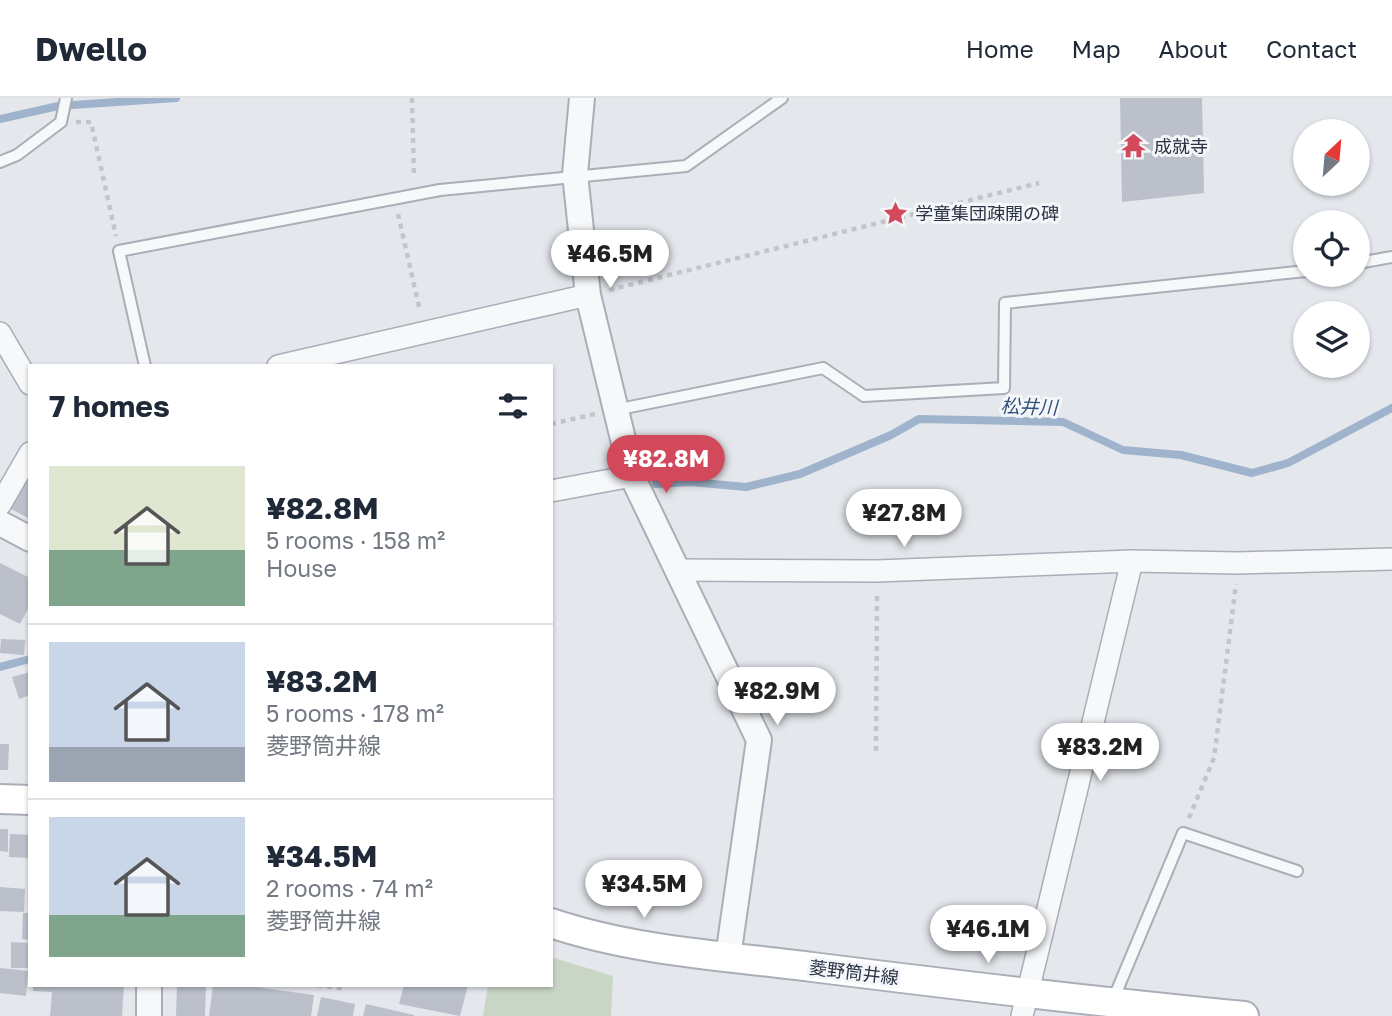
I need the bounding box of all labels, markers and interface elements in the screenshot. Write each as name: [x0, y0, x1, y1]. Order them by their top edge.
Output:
text: Dwello: [35, 29, 147, 68]
text: Home: [966, 34, 1034, 63]
text: Map: [1072, 34, 1121, 63]
text: About: [1159, 34, 1228, 63]
text: Contact: [1266, 34, 1357, 63]
north arrow: [1293, 119, 1370, 196]
map controls: [1293, 119, 1370, 378]
temple icon: 成就寺: [1120, 132, 1148, 160]
place label: 成就寺: [1154, 135, 1208, 157]
place icon: 学童集団疎開の碑: [881, 199, 909, 227]
place label: 学童集団疎開の碑: [915, 202, 1059, 224]
button: locate: [1293, 210, 1370, 287]
pin: ¥46.5M: [553, 230, 667, 290]
text: ¥46.5M: [567, 239, 653, 267]
button: layers: [1293, 301, 1370, 378]
icon: filters: [494, 387, 532, 425]
text: 7 homes: [49, 388, 170, 424]
water label: 松井川: [1000, 394, 1060, 419]
pin: ¥82.8M: [609, 436, 723, 495]
text: ¥82.8M: [623, 444, 709, 472]
text: ¥82.8M: [266, 490, 379, 526]
pin: ¥27.8M: [847, 490, 961, 549]
icon: home: [105, 494, 189, 578]
text: ¥27.8M: [862, 498, 946, 526]
text: 5 rooms · 158 m²: [266, 526, 445, 554]
text: House: [266, 554, 337, 582]
text: ¥83.2M: [266, 663, 378, 699]
pin: ¥82.9M: [720, 668, 834, 727]
icon: home: [105, 670, 189, 754]
text: ¥82.9M: [734, 676, 820, 704]
text: 5 rooms · 178 m²: [266, 699, 444, 727]
pin: ¥83.2M: [1043, 724, 1157, 783]
text: 菱野筒井線: [266, 731, 381, 759]
text: ¥83.2M: [1057, 732, 1143, 760]
text: ¥34.5M: [266, 838, 377, 874]
icon: home: [105, 845, 189, 929]
pin: ¥34.5M: [587, 860, 701, 920]
text: ¥34.5M: [601, 869, 687, 897]
text: 2 rooms · 74 m²: [266, 874, 433, 902]
text: 菱野筒井線: [266, 906, 381, 934]
pin: ¥46.1M: [931, 906, 1045, 965]
text: ¥46.1M: [946, 914, 1030, 942]
street label: 菱野筒井線: [808, 956, 900, 988]

